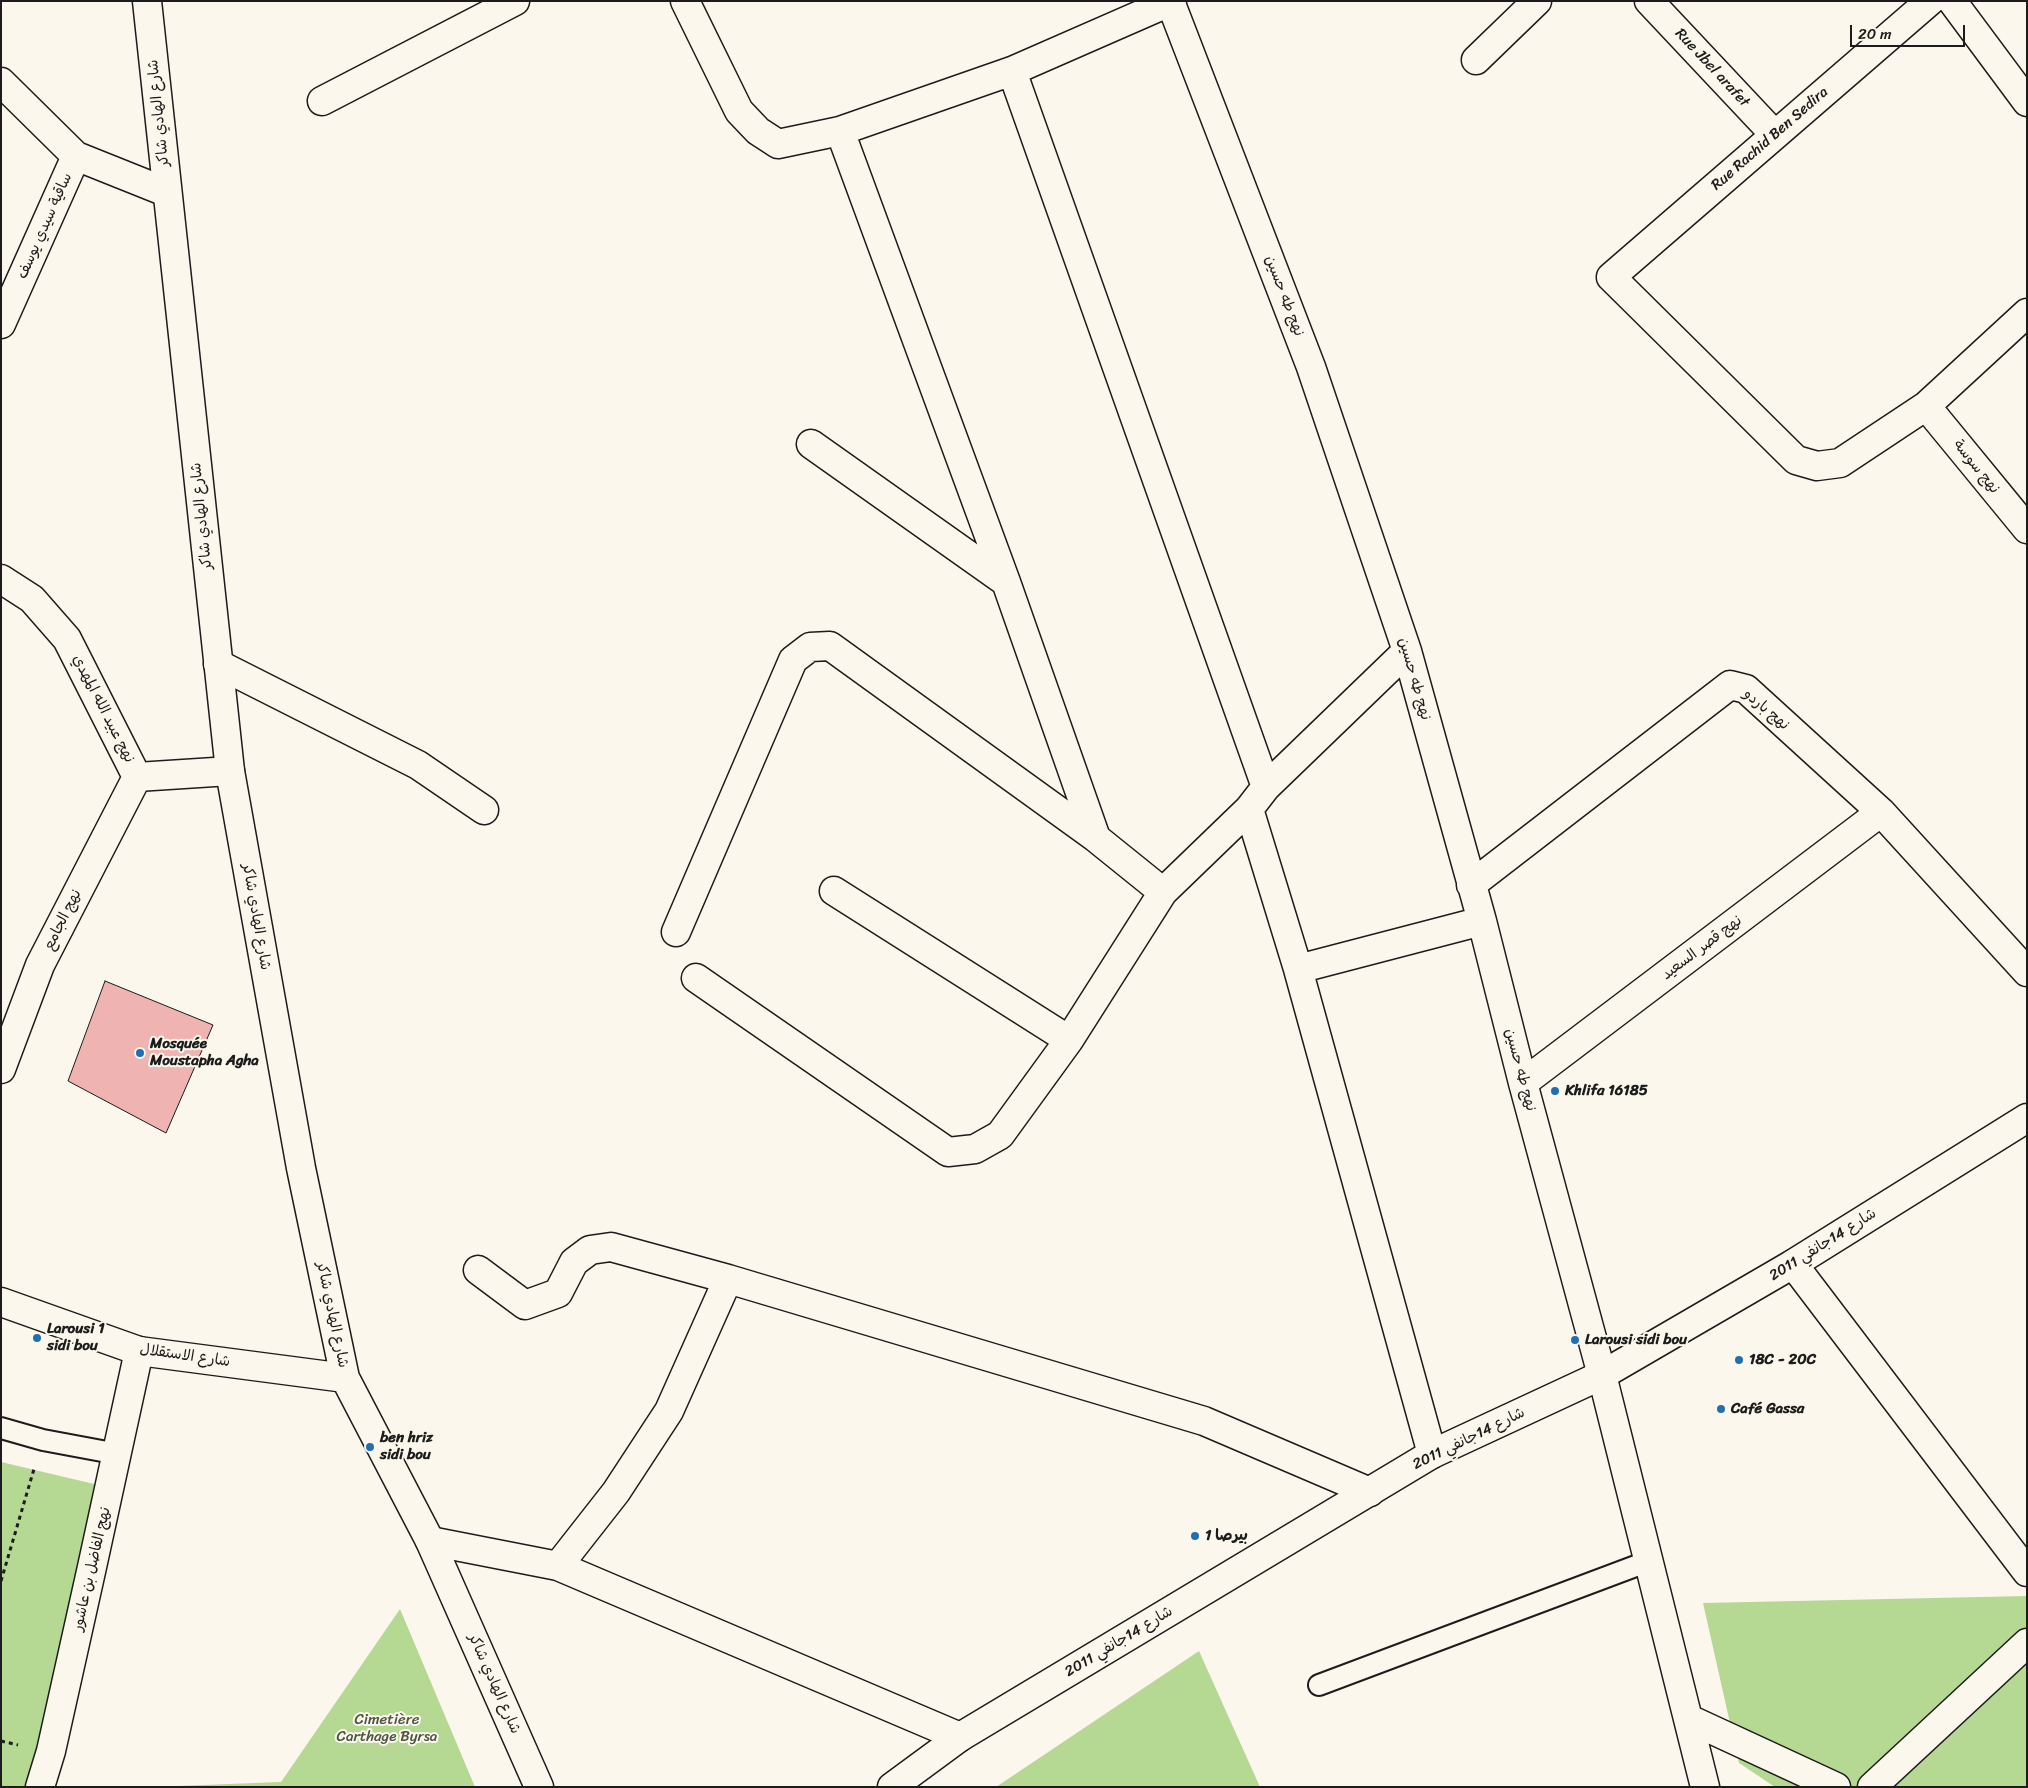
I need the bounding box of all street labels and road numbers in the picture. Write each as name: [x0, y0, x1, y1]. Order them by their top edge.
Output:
street label: Rue Jbel arafet: [1671, 25, 1753, 111]
street label: شارع الهادي شاكر: [144, 59, 174, 167]
street label: Rue Rachid Ben Sedira: [1708, 83, 1832, 195]
street label: ساقية سيدي يوسف: [14, 170, 76, 282]
street label: نهج طه حسين: [1260, 253, 1308, 339]
street label: نهج سوسة: [1949, 436, 2003, 498]
street label: شارع الهادي شاكر: [187, 462, 217, 570]
street label: نهج طه حسين: [1394, 636, 1434, 722]
street label: نهج عبيد الله المهدي: [68, 652, 138, 766]
street label: نهج باردو: [1739, 686, 1793, 734]
street label: شارع الهادي شاكر: [238, 863, 274, 971]
street label: نهج الجامع: [40, 887, 86, 953]
street label: نهج قصر السعيد: [1658, 912, 1746, 984]
street label: نهج طه حسين: [1500, 1027, 1540, 1113]
street label: شارع 14جانفي 2011: [1766, 1205, 1880, 1285]
street label: شارع الهادي شاكر: [312, 1261, 352, 1369]
street label: شارع الاستقلال: [139, 1341, 231, 1371]
street label: شارع 14جانفي 2011: [1410, 1404, 1528, 1474]
street label: نهج الفاضل بن عاشور: [69, 1505, 115, 1633]
street label: شارع 14جانفي 2011: [1062, 1603, 1176, 1681]
street label: شارع الهادي شاكر: [464, 1631, 524, 1737]

